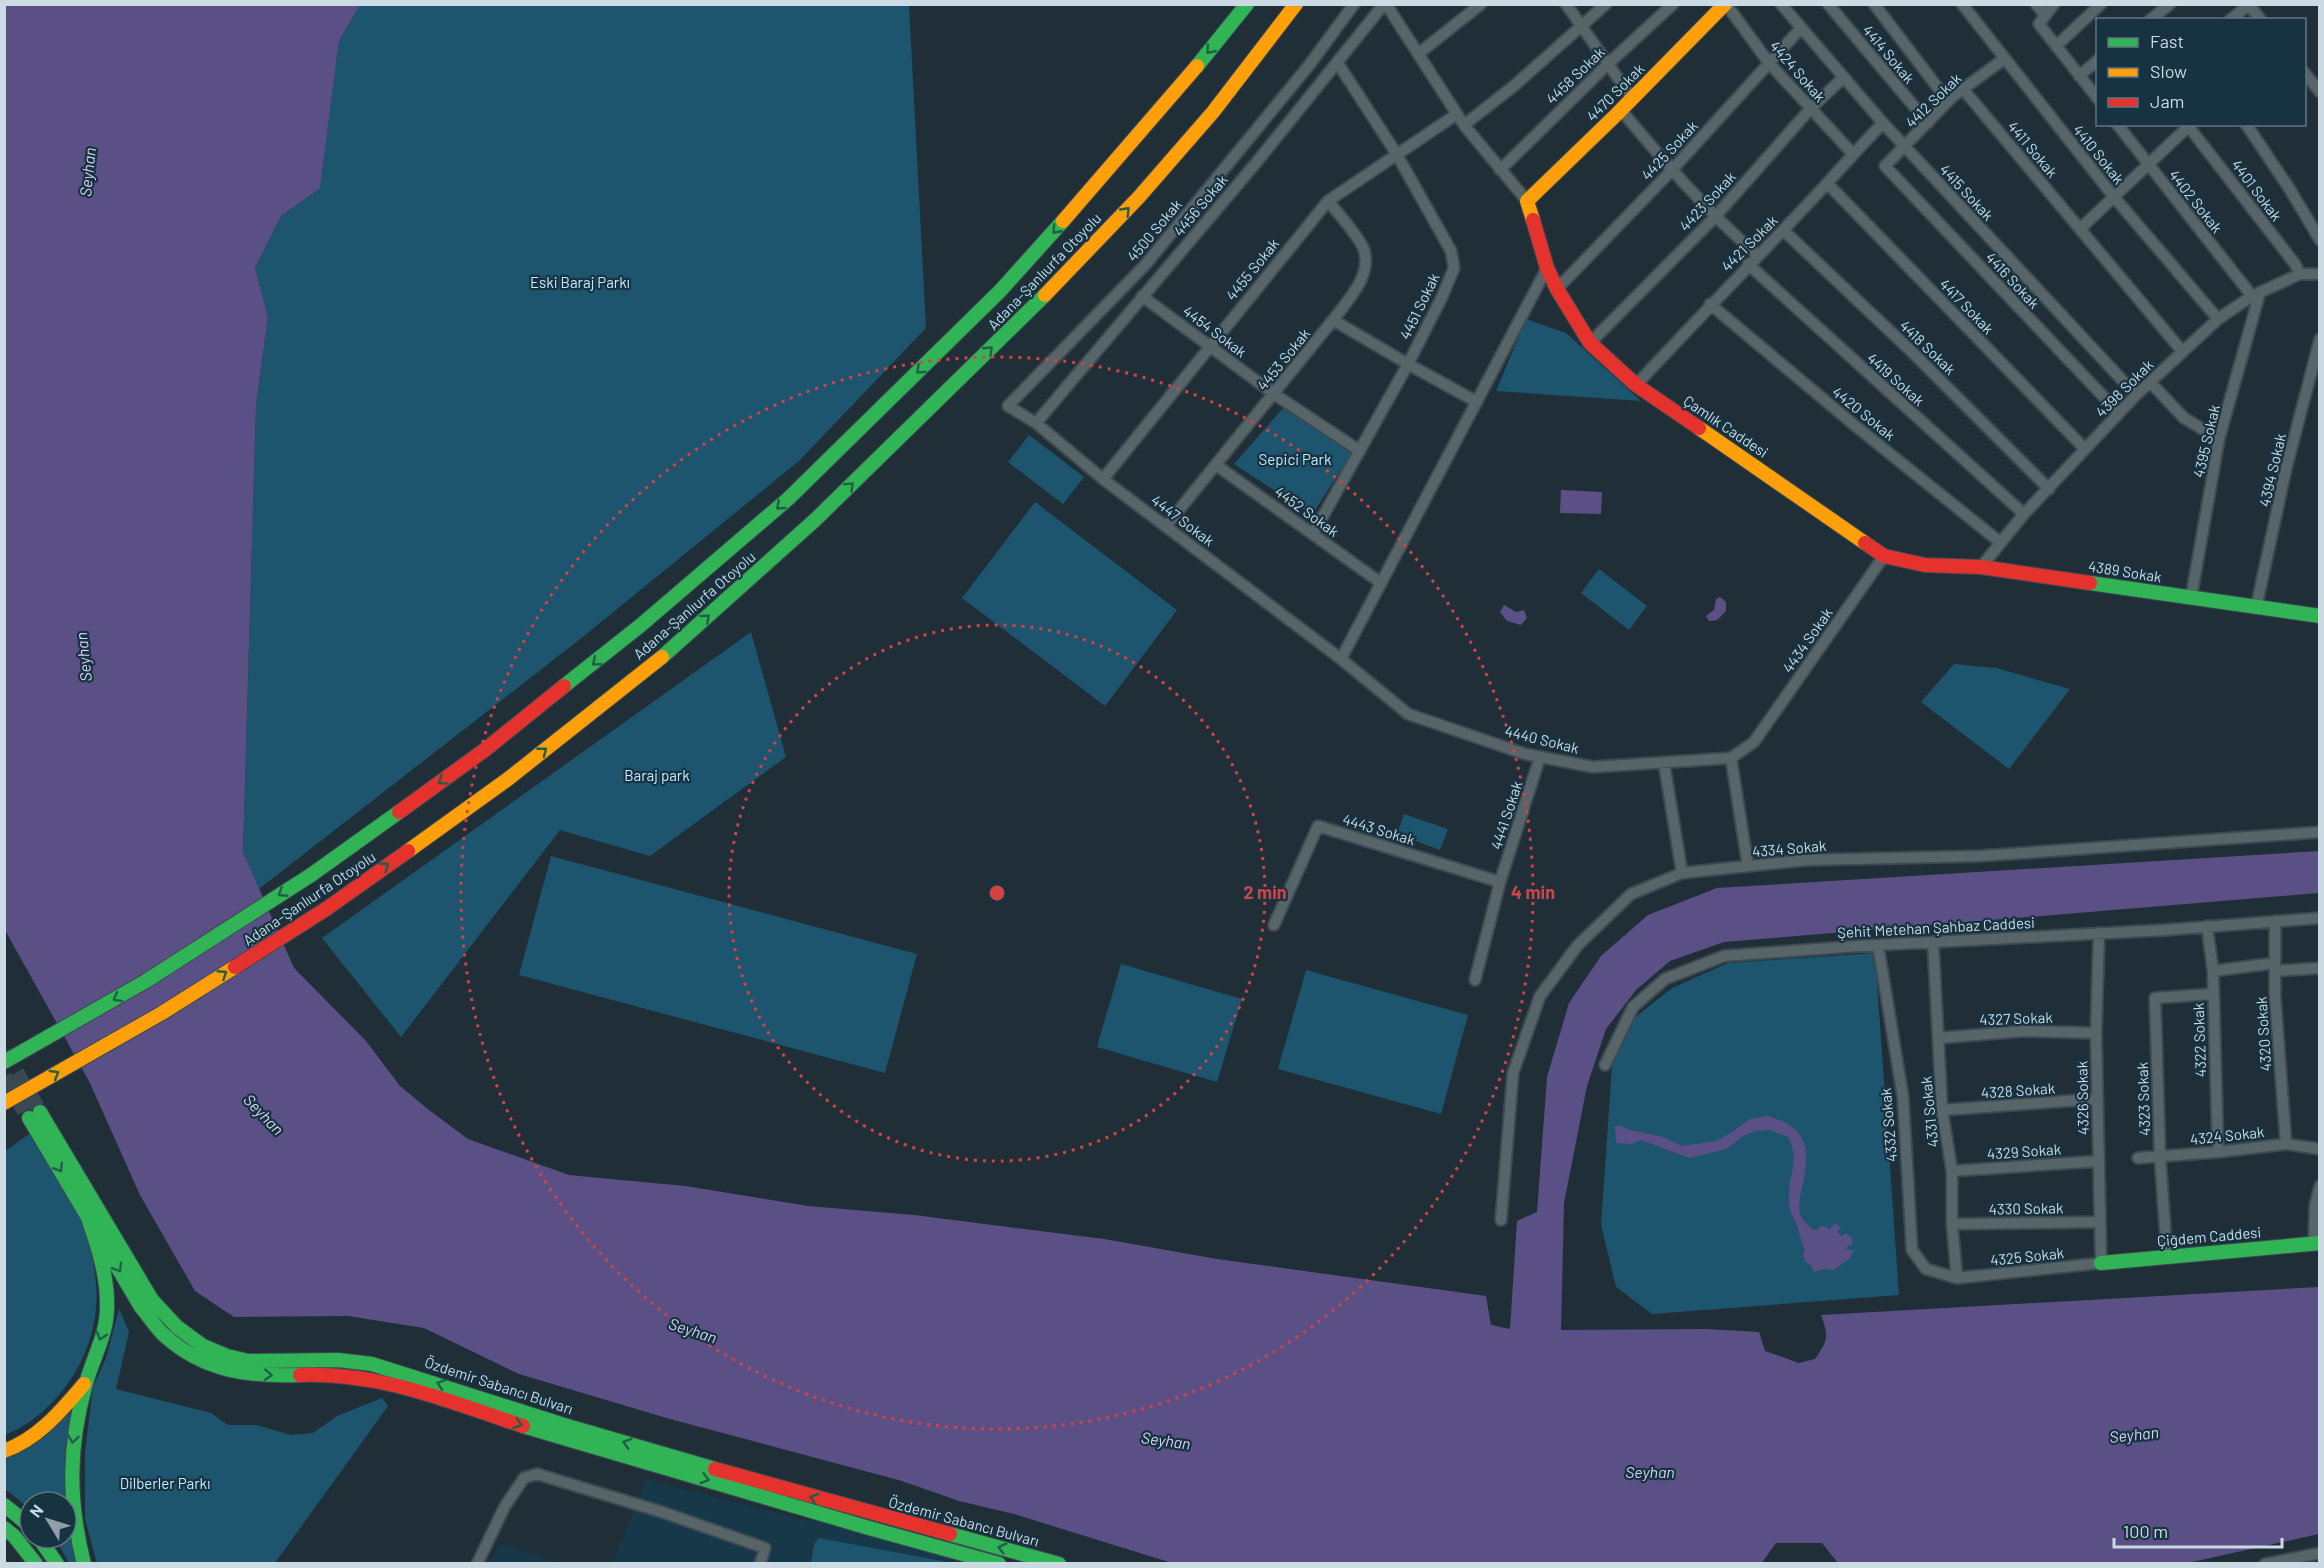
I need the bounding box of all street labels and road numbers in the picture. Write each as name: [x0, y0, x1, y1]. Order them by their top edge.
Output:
street label: 4414 Sokak: [1859, 21, 1919, 87]
street label: 4424 Sokak: [1766, 37, 1830, 106]
street label: 4458 Sokak: [1542, 42, 1608, 107]
street label: 4470 Sokak: [1582, 59, 1648, 125]
street label: 4412 Sokak: [1901, 69, 1965, 131]
street label: 4425 Sokak: [1637, 116, 1701, 183]
street label: 4411 Sokak: [2004, 117, 2062, 181]
street label: 4410 Sokak: [2070, 121, 2129, 188]
street label: 4401 Sokak: [2228, 156, 2286, 225]
street label: 4415 Sokak: [1936, 160, 1998, 224]
street label: 4402 Sokak: [2166, 166, 2227, 237]
street label: 4423 Sokak: [1675, 167, 1739, 234]
street label: 4456 Sokak: [1169, 170, 1231, 239]
street label: 4500 Sokak: [1123, 195, 1185, 265]
street label: Adana-Şanlıurfa Otoyolu: [983, 209, 1105, 333]
street label: 4421 Sokak: [1717, 211, 1781, 275]
street label: 4455 Sokak: [1222, 234, 1283, 304]
street label: 4416 Sokak: [1982, 248, 2044, 312]
street label: 4451 Sokak: [1395, 269, 1443, 342]
street label: 4417 Sokak: [1936, 275, 1998, 338]
street label: 4454 Sokak: [1180, 301, 1251, 361]
street label: 4418 Sokak: [1896, 316, 1960, 378]
street label: 4453 Sokak: [1253, 324, 1314, 394]
street label: 4419 Sokak: [1864, 349, 1929, 410]
street label: 4398 Sokak: [2091, 355, 2157, 421]
street label: 4420 Sokak: [1829, 382, 1899, 444]
street label: Çamlık Caddesi: [1680, 391, 1772, 461]
street label: 4395 Sokak: [2189, 402, 2223, 479]
street label: 4394 Sokak: [2255, 431, 2289, 508]
street label: 4452 Sokak: [1271, 482, 1343, 541]
street label: 4447 Sokak: [1148, 491, 1218, 550]
street label: Adana-Şanlıurfa Otoyolu: [629, 547, 759, 663]
street label: 4389 Sokak: [2087, 556, 2163, 586]
street label: 4434 Sokak: [1778, 604, 1836, 676]
street label: 4440 Sokak: [1503, 721, 1581, 757]
street label: 4441 Sokak: [1486, 778, 1526, 852]
street label: 4443 Sokak: [1340, 809, 1418, 849]
street label: 4334 Sokak: [1751, 836, 1827, 860]
street label: Adana-Şanlıurfa Otoyolu: [239, 847, 379, 949]
street label: Şehit Metehan Şahbaz Caddesi: [1837, 913, 2035, 941]
street label: 4320 Sokak: [2251, 995, 2275, 1072]
street label: 4322 Sokak: [2189, 1002, 2209, 1078]
street label: 4327 Sokak: [1979, 1008, 2054, 1028]
street label: 4326 Sokak: [2072, 1060, 2092, 1135]
street label: 4323 Sokak: [2133, 1061, 2153, 1136]
street label: 4331 Sokak: [1916, 1075, 1942, 1148]
street label: 4328 Sokak: [1980, 1078, 2056, 1102]
street label: 4332 Sokak: [1876, 1087, 1900, 1163]
street label: 4324 Sokak: [2189, 1122, 2266, 1148]
street label: 4329 Sokak: [1986, 1139, 2062, 1163]
street label: 4330 Sokak: [1989, 1198, 2064, 1218]
street label: Çiğdem Caddesi: [2156, 1222, 2262, 1250]
street label: 4325 Sokak: [1989, 1243, 2065, 1269]
street label: Özdemir Sabancı Bulvarı: [422, 1352, 576, 1418]
street label: Özdemir Sabancı Bulvarı: [887, 1492, 1041, 1550]

